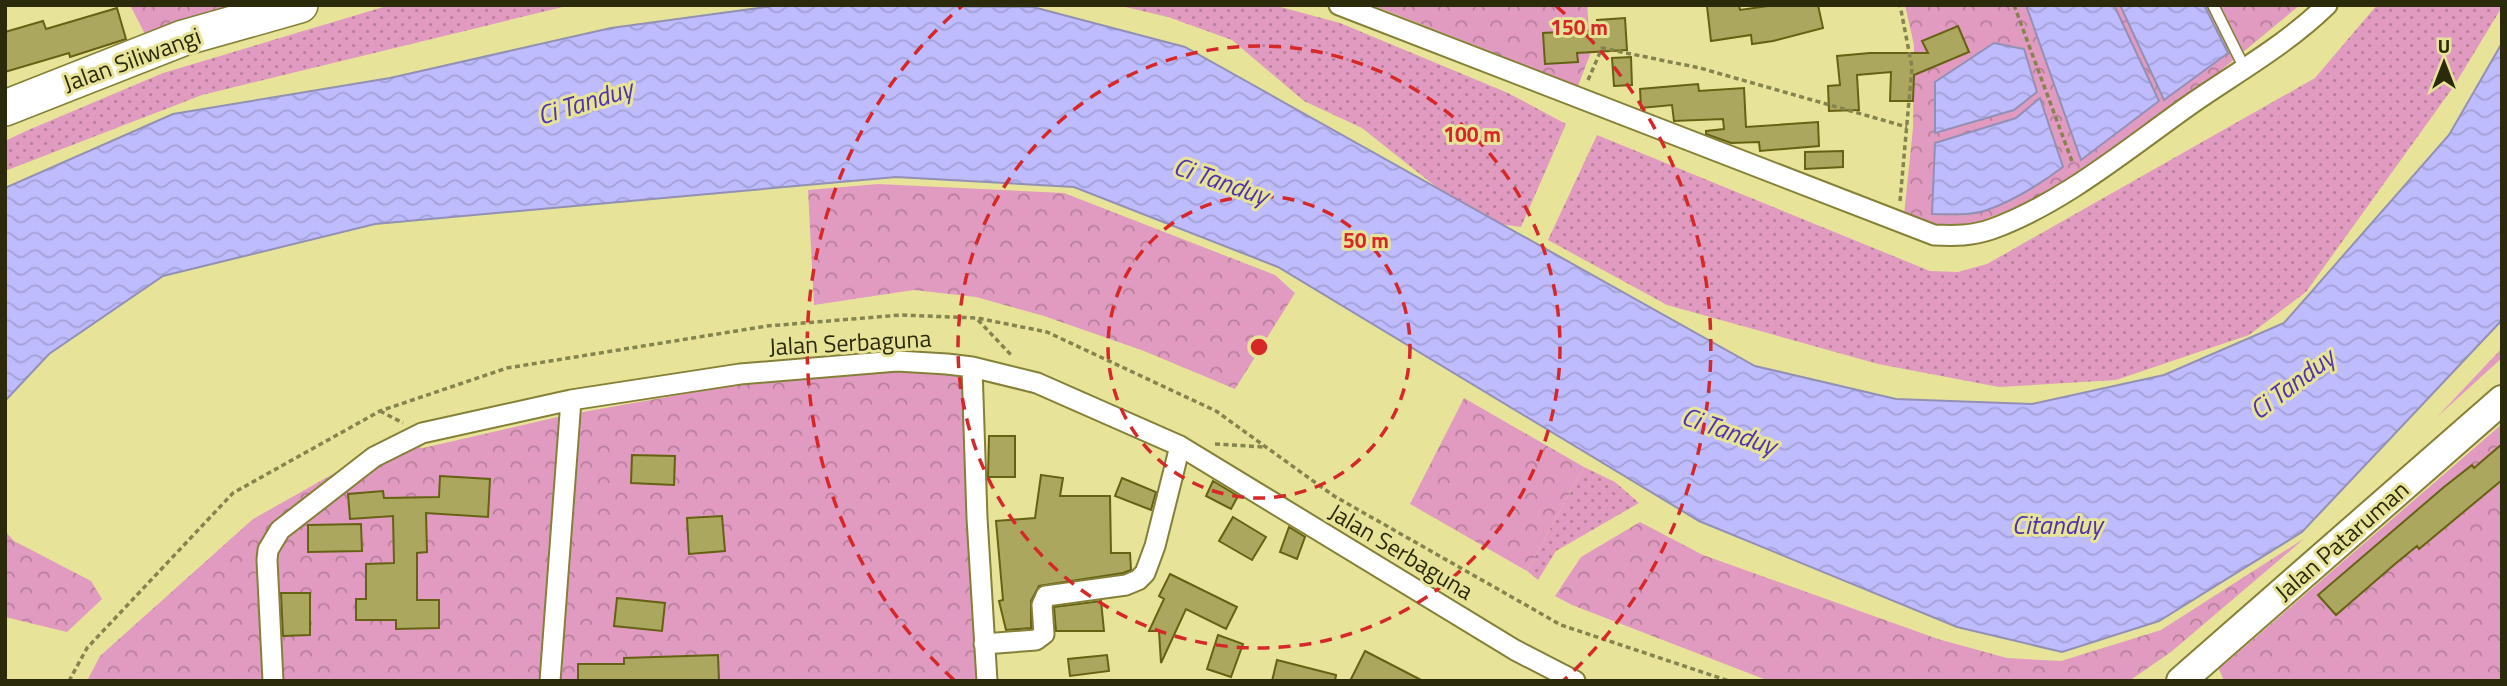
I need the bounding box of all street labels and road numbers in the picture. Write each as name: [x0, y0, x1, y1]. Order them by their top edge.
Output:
street label: Jalan Siliwangi: [58, 17, 206, 101]
street label: Jalan Serbaguna: [768, 320, 932, 364]
street label: Jalan Pataruman: [2266, 472, 2416, 609]
street label: Jalan Serbaguna: [1322, 494, 1481, 608]

